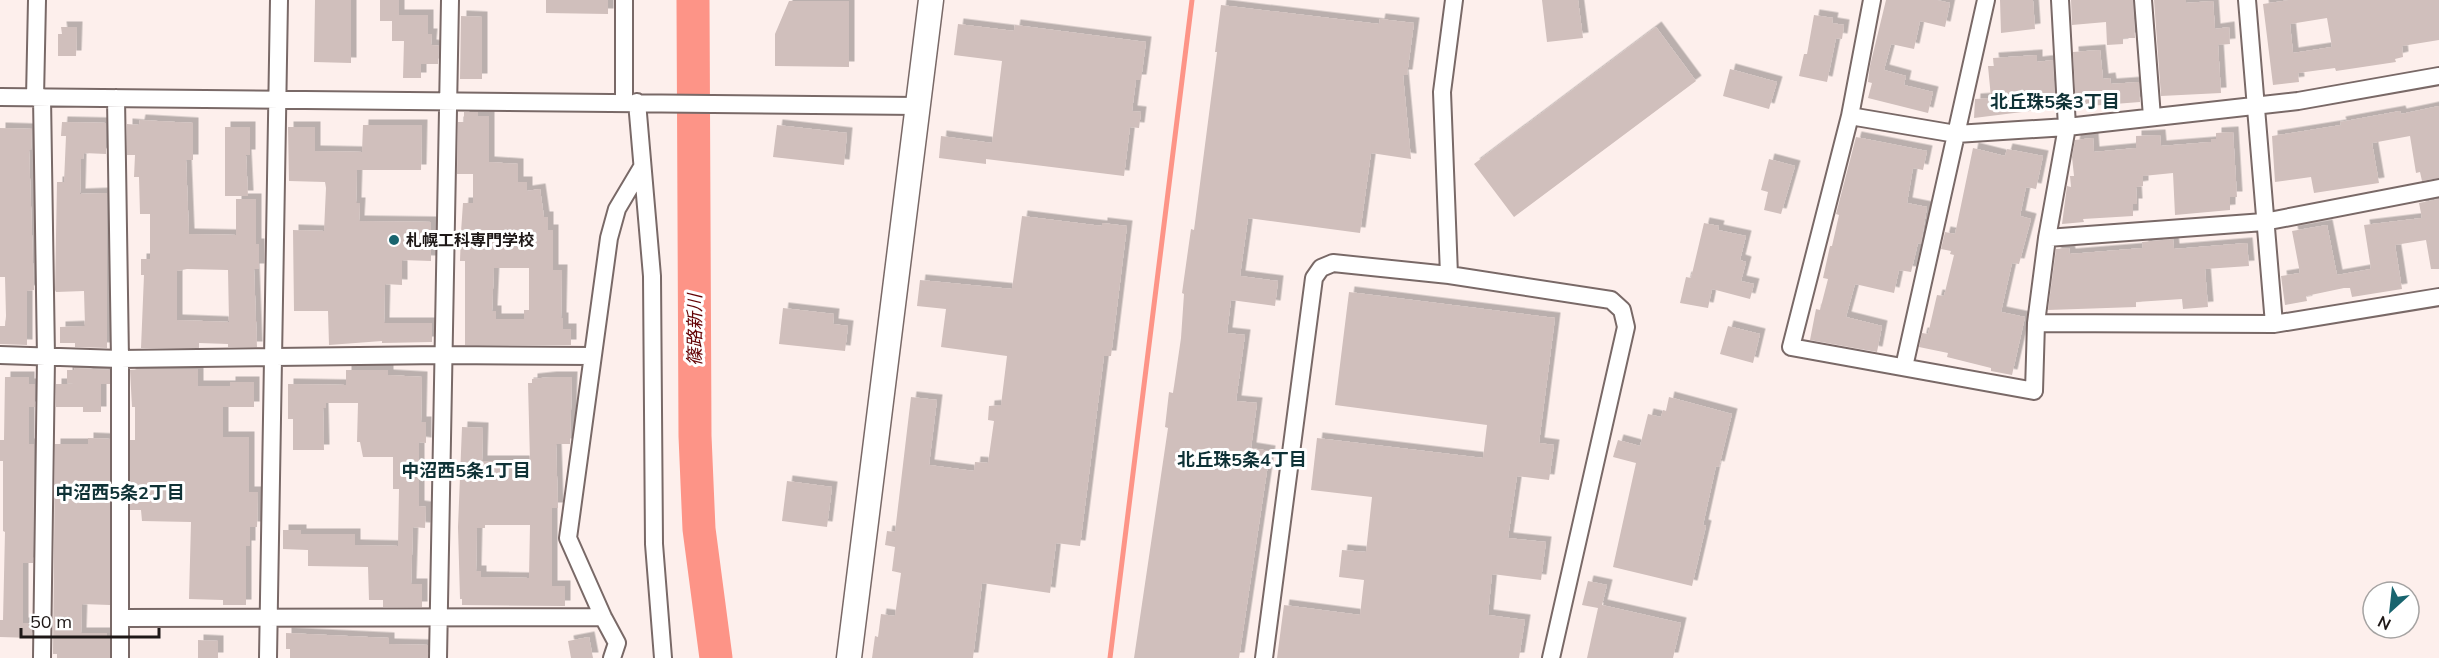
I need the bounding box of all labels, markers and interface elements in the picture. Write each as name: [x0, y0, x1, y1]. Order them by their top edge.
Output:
district label: 北丘珠5条3丁目: [1990, 90, 2120, 113]
place label: 札幌工科専門学校: [406, 230, 534, 250]
marker: 札幌工科専門学校: [387, 233, 401, 247]
water label: 篠路新川: [683, 292, 706, 366]
district label: 北丘珠5条4丁目: [1177, 448, 1307, 471]
district label: 中沼西5条1丁目: [401, 459, 531, 482]
district label: 中沼西5条2丁目: [55, 481, 185, 504]
north arrow: [2361, 580, 2421, 640]
scale bar: [21, 601, 159, 639]
text: 50 m: [30, 610, 72, 633]
text: N: [2374, 612, 2394, 635]

